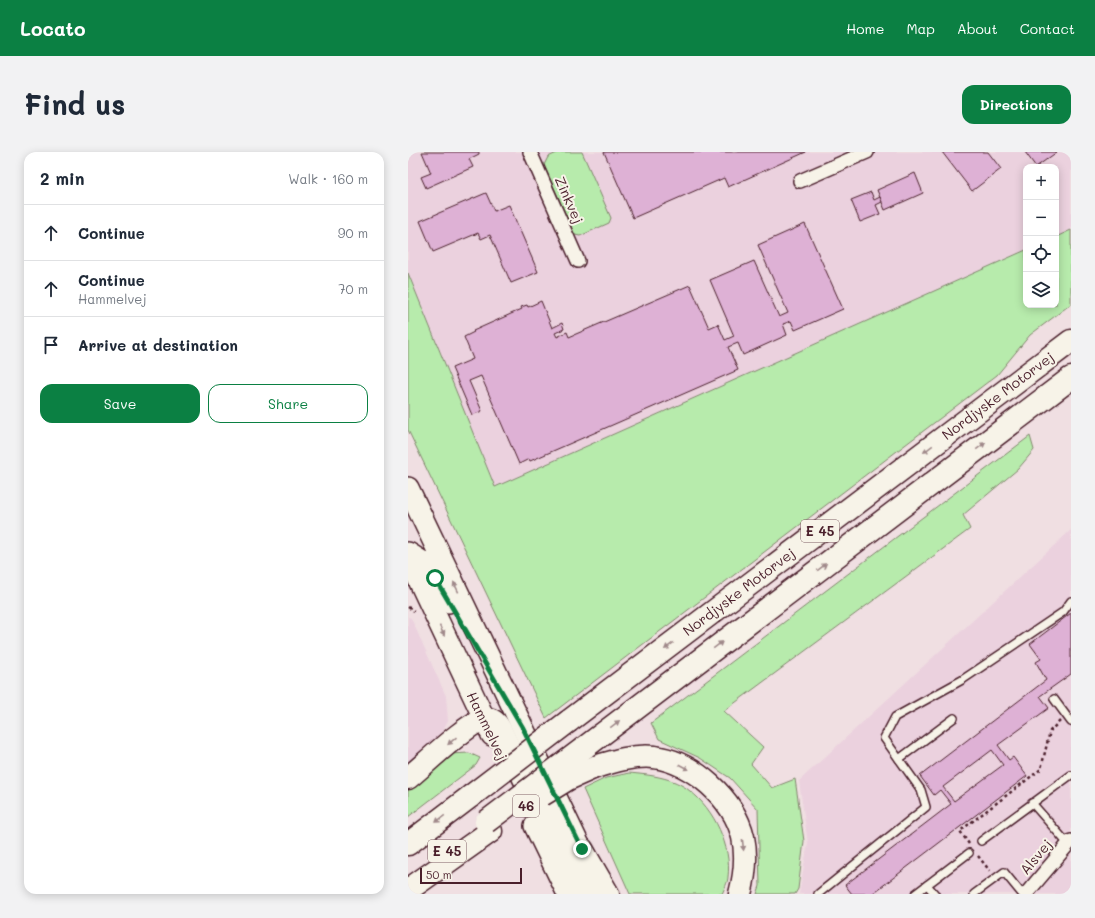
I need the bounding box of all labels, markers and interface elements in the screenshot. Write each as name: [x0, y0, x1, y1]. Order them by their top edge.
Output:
text: Locato: [20, 16, 86, 41]
text: Home: [846, 19, 884, 38]
text: Map: [906, 19, 935, 38]
text: About: [957, 19, 998, 38]
text: Contact: [1020, 19, 1075, 38]
button: Directions: [962, 85, 1071, 124]
text: Find us: [24, 86, 125, 122]
map controls: [1023, 164, 1059, 308]
button: +: [1023, 164, 1059, 200]
text: 2 min: [40, 167, 85, 189]
text: Walk · 160 m: [288, 170, 368, 187]
street label: Zinkvej: [551, 173, 588, 226]
button: −: [1023, 200, 1059, 236]
icon: ahead: [40, 222, 62, 244]
text: Continue: [78, 223, 145, 243]
text: 90 m: [338, 224, 368, 241]
button: locate: [1023, 236, 1059, 272]
text: Continue: [78, 270, 145, 290]
button: layers: [1023, 272, 1059, 308]
icon: ahead: [40, 278, 62, 300]
text: 70 m: [338, 280, 368, 297]
text: Hammelvej: [78, 290, 147, 307]
icon: arrive: [40, 334, 62, 356]
text: Arrive at destination: [78, 335, 238, 355]
street label: Nordjyske Motorvej: [938, 347, 1058, 444]
button: Save: [40, 384, 200, 423]
button: Share: [208, 384, 368, 423]
one-way arrow: [976, 442, 987, 450]
one-way arrow: [923, 445, 934, 453]
road number: E 45: [801, 520, 839, 542]
street label: Nordjyske Motorvej: [679, 543, 799, 640]
one-way arrow: [817, 563, 827, 571]
route start: [426, 569, 444, 587]
one-way arrow: [453, 581, 459, 593]
one-way arrow: [439, 625, 445, 636]
one-way arrow: [713, 641, 724, 650]
one-way arrow: [663, 642, 674, 650]
street label: Hammelvej: [463, 688, 512, 763]
one-way arrow: [609, 720, 620, 728]
one-way arrow: [447, 736, 457, 745]
one-way arrow: [678, 764, 690, 770]
road number: 46: [513, 795, 539, 817]
one-way arrow: [435, 815, 446, 824]
street label: Alsvej: [1015, 835, 1056, 878]
one-way arrow: [740, 839, 747, 851]
road number: E 45: [428, 840, 466, 862]
route end: [573, 840, 591, 858]
scale bar: [420, 866, 522, 885]
text: 50 m: [426, 867, 452, 882]

